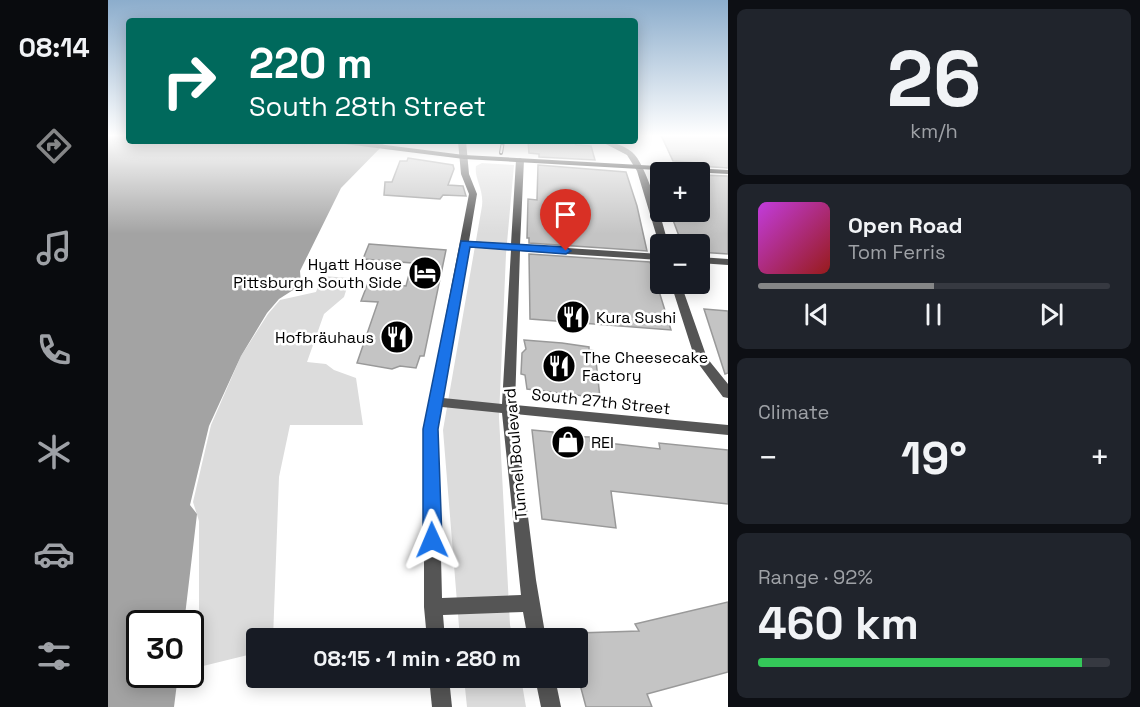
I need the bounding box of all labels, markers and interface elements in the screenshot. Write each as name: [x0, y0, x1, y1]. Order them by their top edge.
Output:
text: 26: [887, 29, 981, 129]
text: 08:14: [18, 30, 90, 65]
text: 220 m: [249, 37, 373, 90]
icon: right: [150, 42, 228, 120]
text: South 28th Street: [249, 89, 486, 124]
text: km/h: [910, 118, 958, 144]
icon: directions: [33, 125, 75, 167]
map controls: [650, 162, 710, 294]
button: +: [650, 162, 710, 222]
pin: [540, 189, 591, 251]
icon: arrive: [549, 198, 582, 231]
text: Open Road: [848, 211, 963, 239]
icon: music: [33, 227, 75, 269]
button: −: [650, 234, 710, 294]
text: Tom Ferris: [848, 239, 946, 265]
place label: Hyatt House Pittsburgh South Side: [233, 254, 402, 293]
hotel icon: Hyatt House Pittsburgh South Side: [407, 255, 443, 291]
icon: previous: [800, 298, 833, 331]
icon: pause: [917, 298, 950, 331]
icon: next: [1035, 298, 1068, 331]
restaurant icon: Kura Sushi: [555, 299, 591, 335]
place label: Kura Sushi: [596, 307, 676, 328]
restaurant icon: Hofbräuhaus: [379, 319, 415, 355]
place label: Hofbräuhaus: [275, 327, 374, 348]
icon: phone: [33, 329, 75, 371]
place label: The Cheesecake Factory: [582, 347, 708, 386]
restaurant icon: The Cheesecake Factory: [541, 348, 577, 384]
street label: South 27th Street: [530, 384, 671, 419]
street label: Tunnel Boulevard: [499, 387, 532, 521]
text: Climate: [758, 399, 829, 425]
shop icon: REI: [550, 424, 586, 460]
text: 19°: [901, 430, 967, 487]
icon: climate: [33, 431, 75, 473]
place label: REI: [591, 432, 614, 453]
text: −: [758, 437, 778, 479]
text: +: [1090, 437, 1110, 479]
position arrow: [400, 508, 464, 572]
icon: car: [33, 533, 75, 575]
text: Range · 92%: [758, 564, 873, 590]
text: 460 km: [758, 595, 919, 652]
speed limit sign: 30: [126, 610, 204, 688]
icon: filters: [33, 635, 75, 677]
text: 08:15 · 1 min · 280 m: [313, 644, 521, 672]

